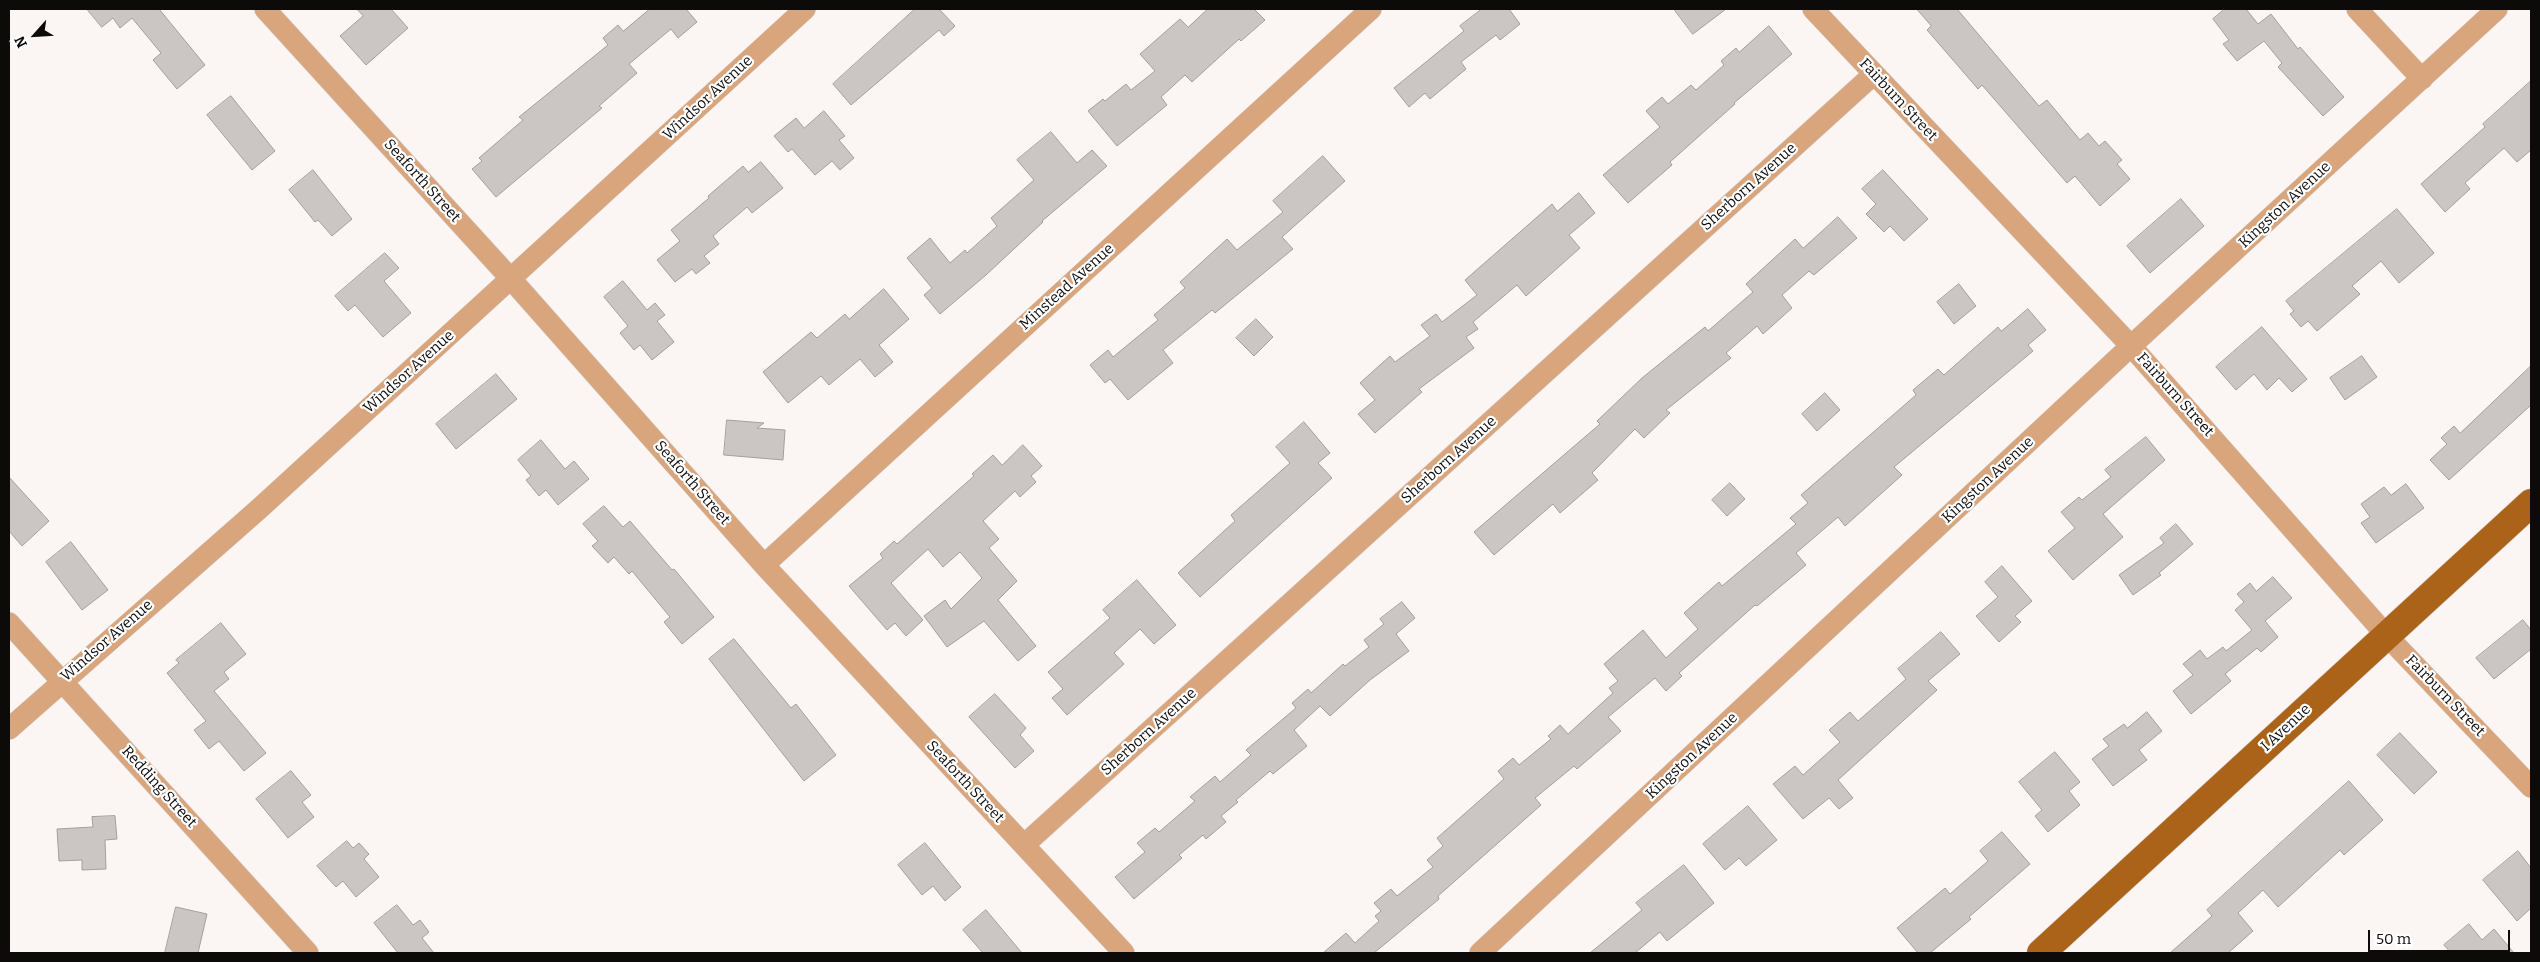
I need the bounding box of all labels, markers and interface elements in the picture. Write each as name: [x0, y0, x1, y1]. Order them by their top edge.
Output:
north arrow: [10, 10, 60, 60]
text: N: [11, 33, 31, 50]
street label: Windsor Avenue: [660, 52, 756, 144]
street label: Fairburn Street: [1855, 55, 1941, 145]
street label: Seaforth Street: [380, 136, 464, 226]
street label: Sherborn Avenue: [1698, 140, 1800, 234]
street label: Kingston Avenue: [2235, 158, 2335, 252]
street label: Minstead Avenue: [1016, 240, 1118, 334]
street label: Windsor Avenue: [360, 327, 458, 417]
street label: Fairburn Street: [2133, 349, 2217, 441]
street label: Sherborn Avenue: [1398, 413, 1500, 507]
street label: Kingston Avenue: [1938, 433, 2038, 527]
street label: Seaforth Street: [651, 437, 733, 529]
street label: Windsor Avenue: [57, 596, 157, 686]
street label: Fairburn Street: [2402, 652, 2488, 740]
street label: Sherborn Avenue: [1098, 685, 1200, 779]
street label: I Avenue: [2258, 701, 2314, 755]
street label: Kingston Avenue: [1642, 709, 1742, 803]
street label: Seaforth Street: [922, 737, 1008, 827]
street label: Redding Street: [118, 743, 200, 831]
scale bar: [2370, 920, 2512, 952]
text: 50 m: [2376, 930, 2411, 948]

